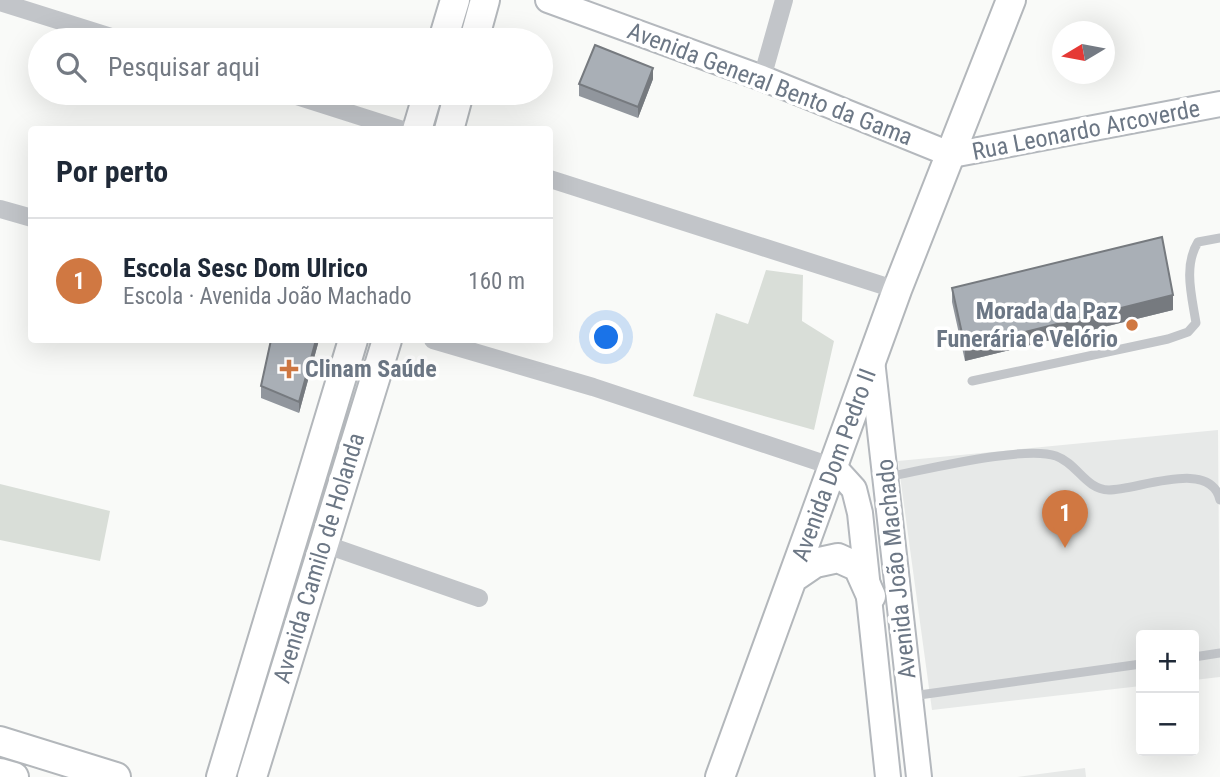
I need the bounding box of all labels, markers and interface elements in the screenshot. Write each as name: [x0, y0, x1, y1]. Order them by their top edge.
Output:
street label: Avenida General Bento da Gama: [624, 17, 916, 151]
north arrow: [1052, 21, 1115, 84]
search box: [28, 28, 553, 105]
icon: search: [52, 48, 90, 86]
text: Pesquisar aqui: [108, 52, 260, 82]
street label: Rua Leonardo Arcoverde: [970, 94, 1202, 166]
text: Por perto: [56, 154, 168, 189]
text: Escola Sesc Dom Ulrico: [123, 253, 368, 283]
text: 1: [73, 268, 85, 295]
text: 160 m: [468, 268, 525, 295]
text: Escola · Avenida João Machado: [123, 283, 411, 310]
place label: Morada da Paz Funerária e Velório: [936, 297, 1118, 353]
marker: Morada da Paz Funerária e Velório: [1124, 317, 1140, 333]
your location: [589, 320, 623, 354]
place label: Clinam Saúde: [305, 355, 437, 383]
marker: Clinam Saúde: [279, 359, 299, 379]
street label: Avenida Dom Pedro II: [786, 365, 882, 565]
street label: Avenida Camilo de Holanda: [268, 430, 370, 686]
street label: Avenida João Machado: [871, 458, 921, 680]
pin: 1: [1042, 490, 1088, 548]
map controls: [1136, 630, 1199, 756]
button: +: [1136, 630, 1199, 693]
button: −: [1136, 693, 1199, 756]

